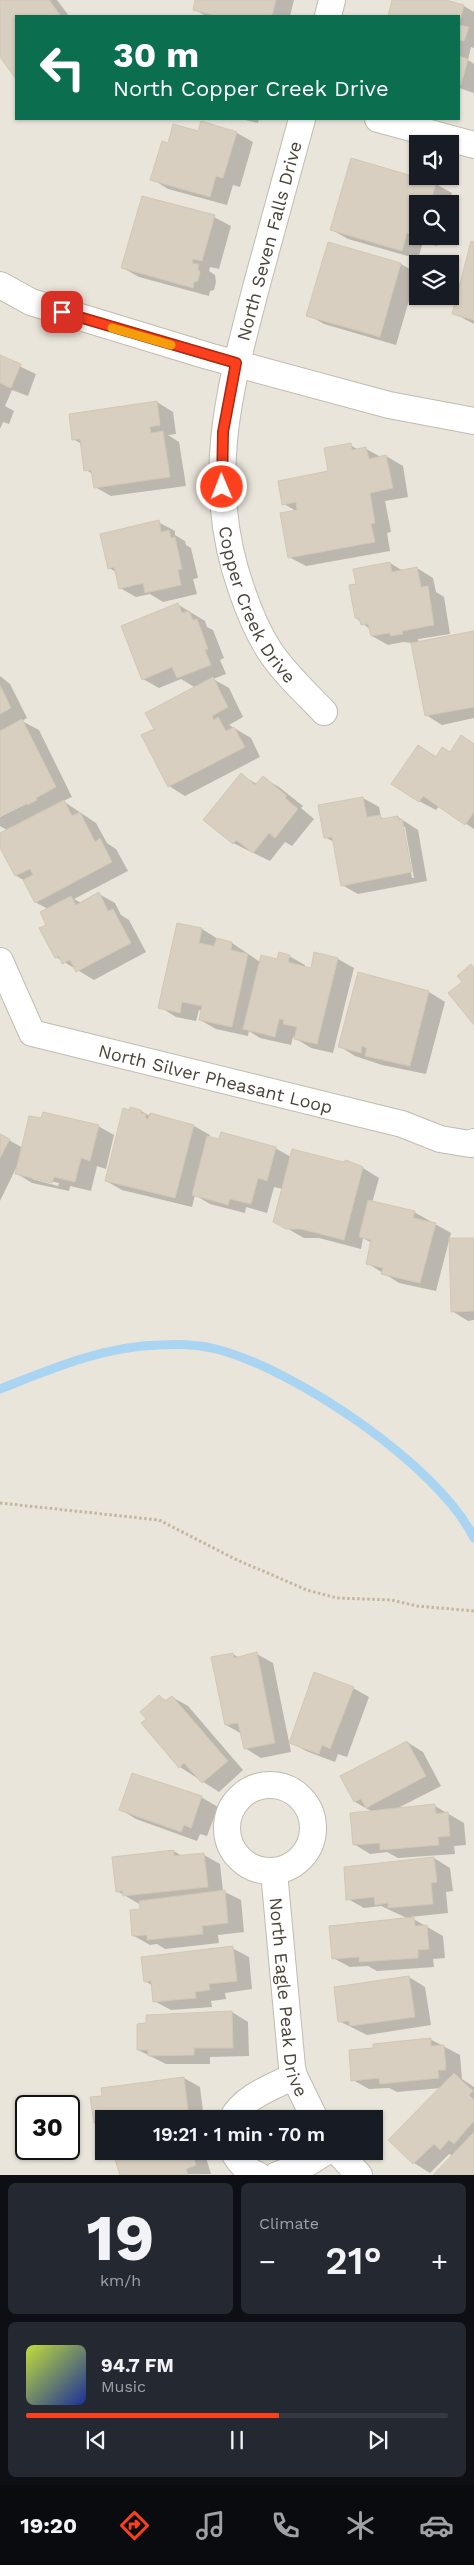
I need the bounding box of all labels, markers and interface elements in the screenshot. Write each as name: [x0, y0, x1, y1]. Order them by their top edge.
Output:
text: 30 m: [113, 34, 199, 76]
icon: left: [30, 35, 95, 100]
text: North Copper Creek Drive: [113, 76, 389, 101]
map controls: [409, 135, 459, 305]
button: sound: [409, 135, 459, 185]
street label: North Seven Falls Drive: [232, 139, 306, 343]
button: search: [409, 195, 459, 245]
button: layers: [409, 255, 459, 305]
pin: [41, 291, 83, 333]
icon: arrive: [48, 298, 76, 326]
position arrow: [195, 460, 247, 512]
street label: Copper Creek Drive: [215, 524, 301, 687]
street label: North Silver Pheasant Loop: [97, 1039, 335, 1117]
street label: North Eagle Peak Drive: [266, 1896, 313, 2100]
speed limit sign: 30: [15, 2095, 80, 2160]
text: 19:21 · 1 min · 70 m: [153, 2123, 325, 2146]
text: 19: [86, 2200, 155, 2276]
text: Climate: [259, 2214, 319, 2233]
text: 21°: [325, 2239, 382, 2283]
text: −: [259, 2245, 276, 2278]
text: +: [431, 2245, 448, 2278]
text: km/h: [100, 2271, 141, 2290]
text: 94.7 FM: [101, 2354, 174, 2377]
text: Music: [101, 2377, 146, 2396]
icon: previous: [82, 2426, 110, 2454]
icon: pause: [223, 2426, 251, 2454]
icon: next: [364, 2426, 392, 2454]
icon: directions: [117, 2508, 152, 2543]
icon: music: [193, 2508, 228, 2543]
icon: phone: [268, 2508, 303, 2543]
icon: climate: [343, 2508, 378, 2543]
icon: car: [419, 2508, 454, 2543]
text: 19:20: [20, 2513, 77, 2538]

